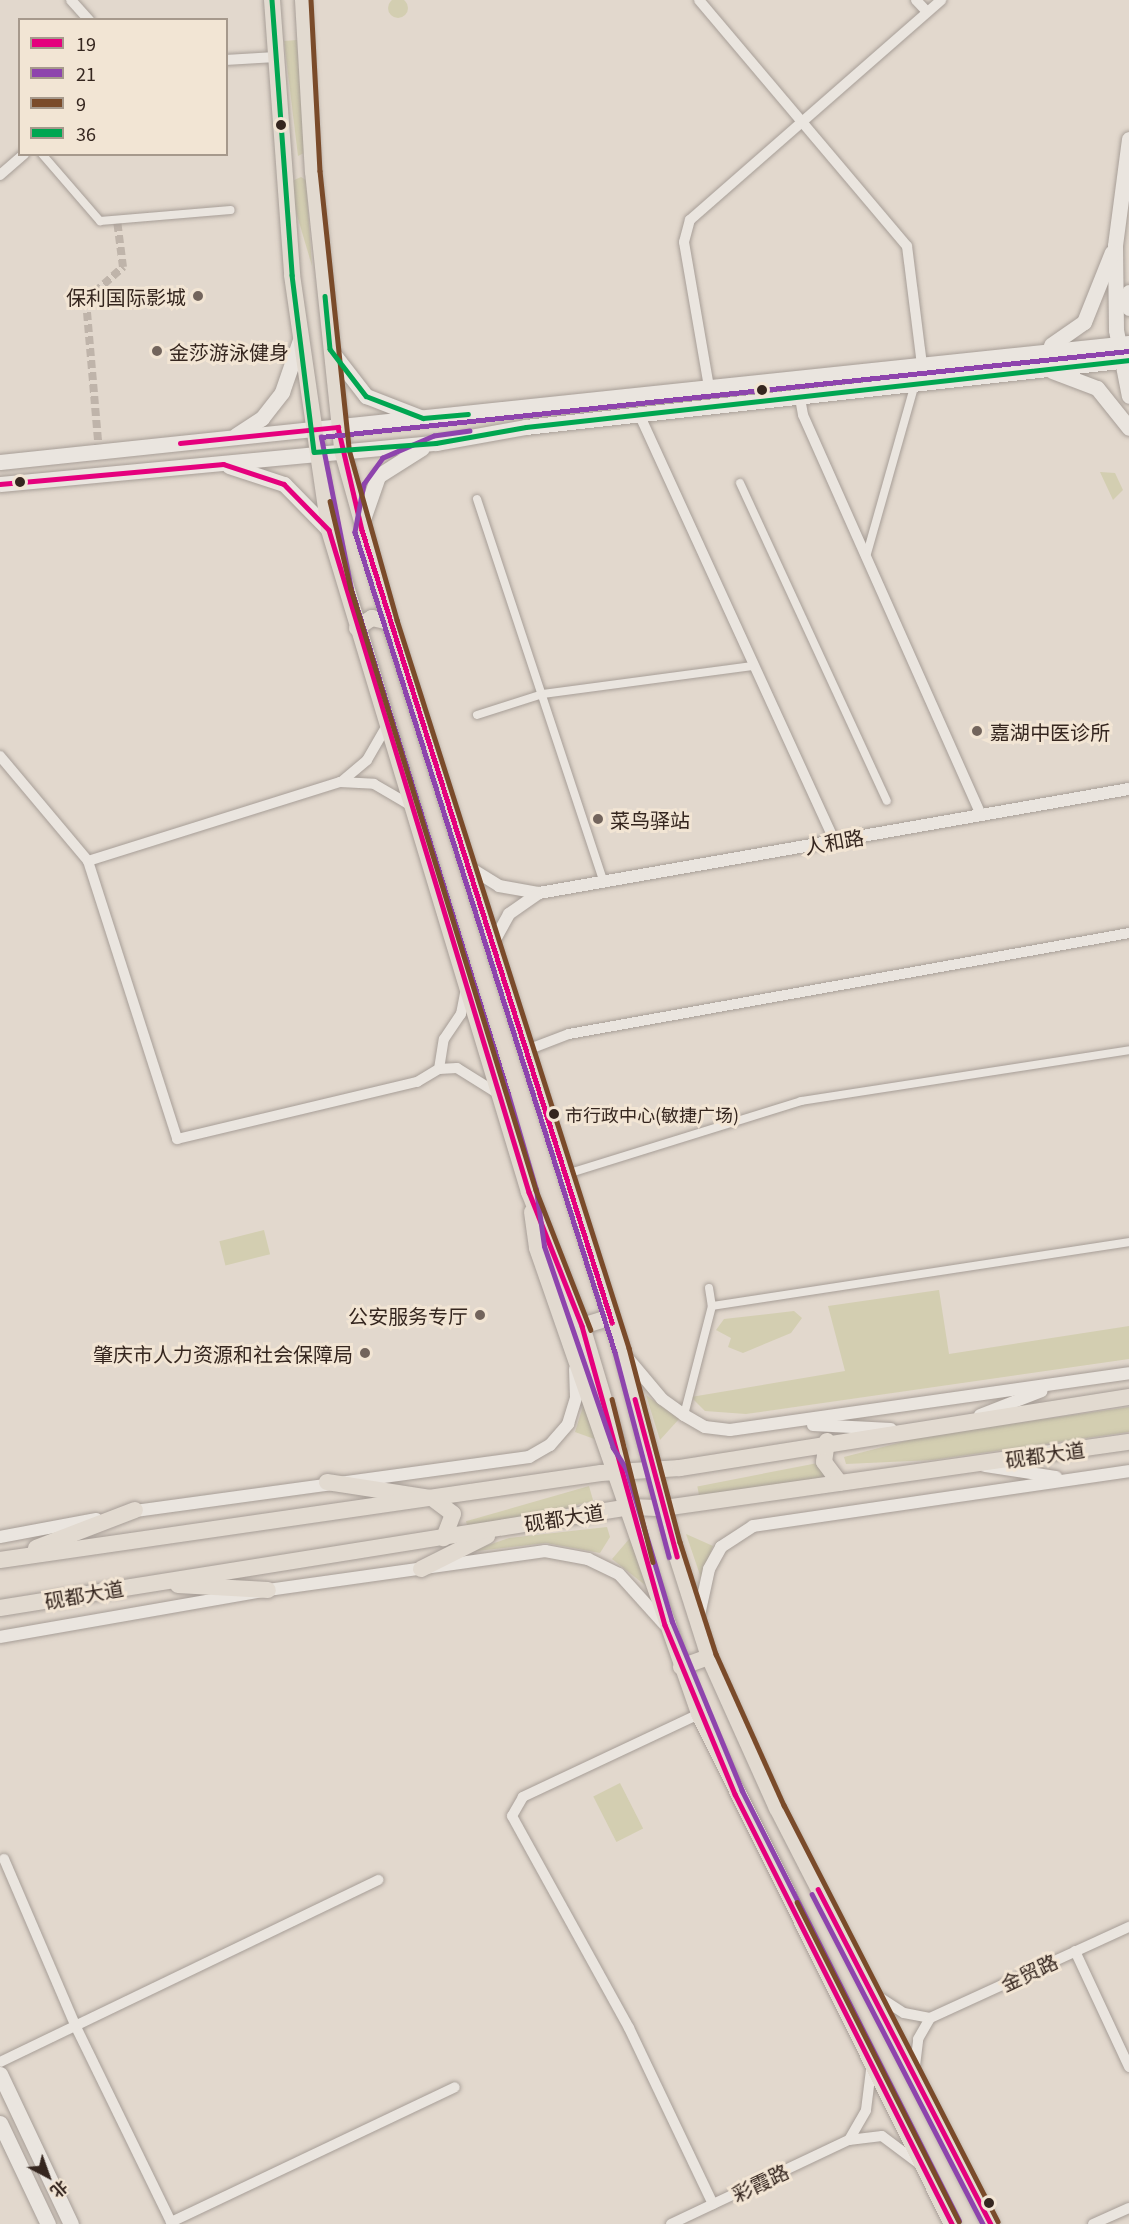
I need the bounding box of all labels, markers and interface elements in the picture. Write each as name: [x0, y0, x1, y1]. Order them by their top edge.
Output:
legend: [18, 18, 228, 156]
text: 19: [76, 30, 96, 56]
text: 21: [76, 60, 96, 86]
text: 9: [76, 90, 86, 116]
unlabelled marker: [275, 119, 287, 131]
text: 36: [76, 120, 96, 146]
place label: 保利国际影城: [66, 284, 186, 308]
marker: 保利国际影城: [191, 289, 205, 303]
place label: 金莎游泳健身: [169, 339, 289, 363]
marker: 金莎游泳健身: [150, 344, 164, 358]
unlabelled marker: [756, 384, 768, 396]
unlabelled marker: [14, 476, 26, 488]
place label: 嘉湖中医诊所: [990, 719, 1110, 743]
marker: 嘉湖中医诊所: [968, 722, 986, 740]
place label: 菜鸟驿站: [610, 807, 690, 831]
marker: 菜鸟驿站: [591, 812, 605, 826]
street label: 人和路: [802, 824, 866, 858]
place label: 市行政中心(敏捷广场): [565, 1103, 739, 1125]
marker: 市行政中心(敏捷广场): [548, 1108, 560, 1120]
place label: 公安服务专厅: [348, 1303, 468, 1327]
marker: 公安服务专厅: [473, 1308, 487, 1322]
place label: 肇庆市人力资源和社会保障局: [93, 1341, 353, 1365]
marker: 肇庆市人力资源和社会保障局: [358, 1346, 372, 1360]
street label: 砚都大道: [1004, 1437, 1086, 1471]
street label: 砚都大道: [523, 1499, 605, 1535]
street label: 砚都大道: [43, 1575, 125, 1613]
street label: 金贸路: [997, 1948, 1061, 1996]
north arrow: [18, 2146, 78, 2206]
street label: 彩霞路: [728, 2158, 792, 2206]
text: 北: [46, 2175, 74, 2204]
unlabelled marker: [983, 2197, 995, 2209]

